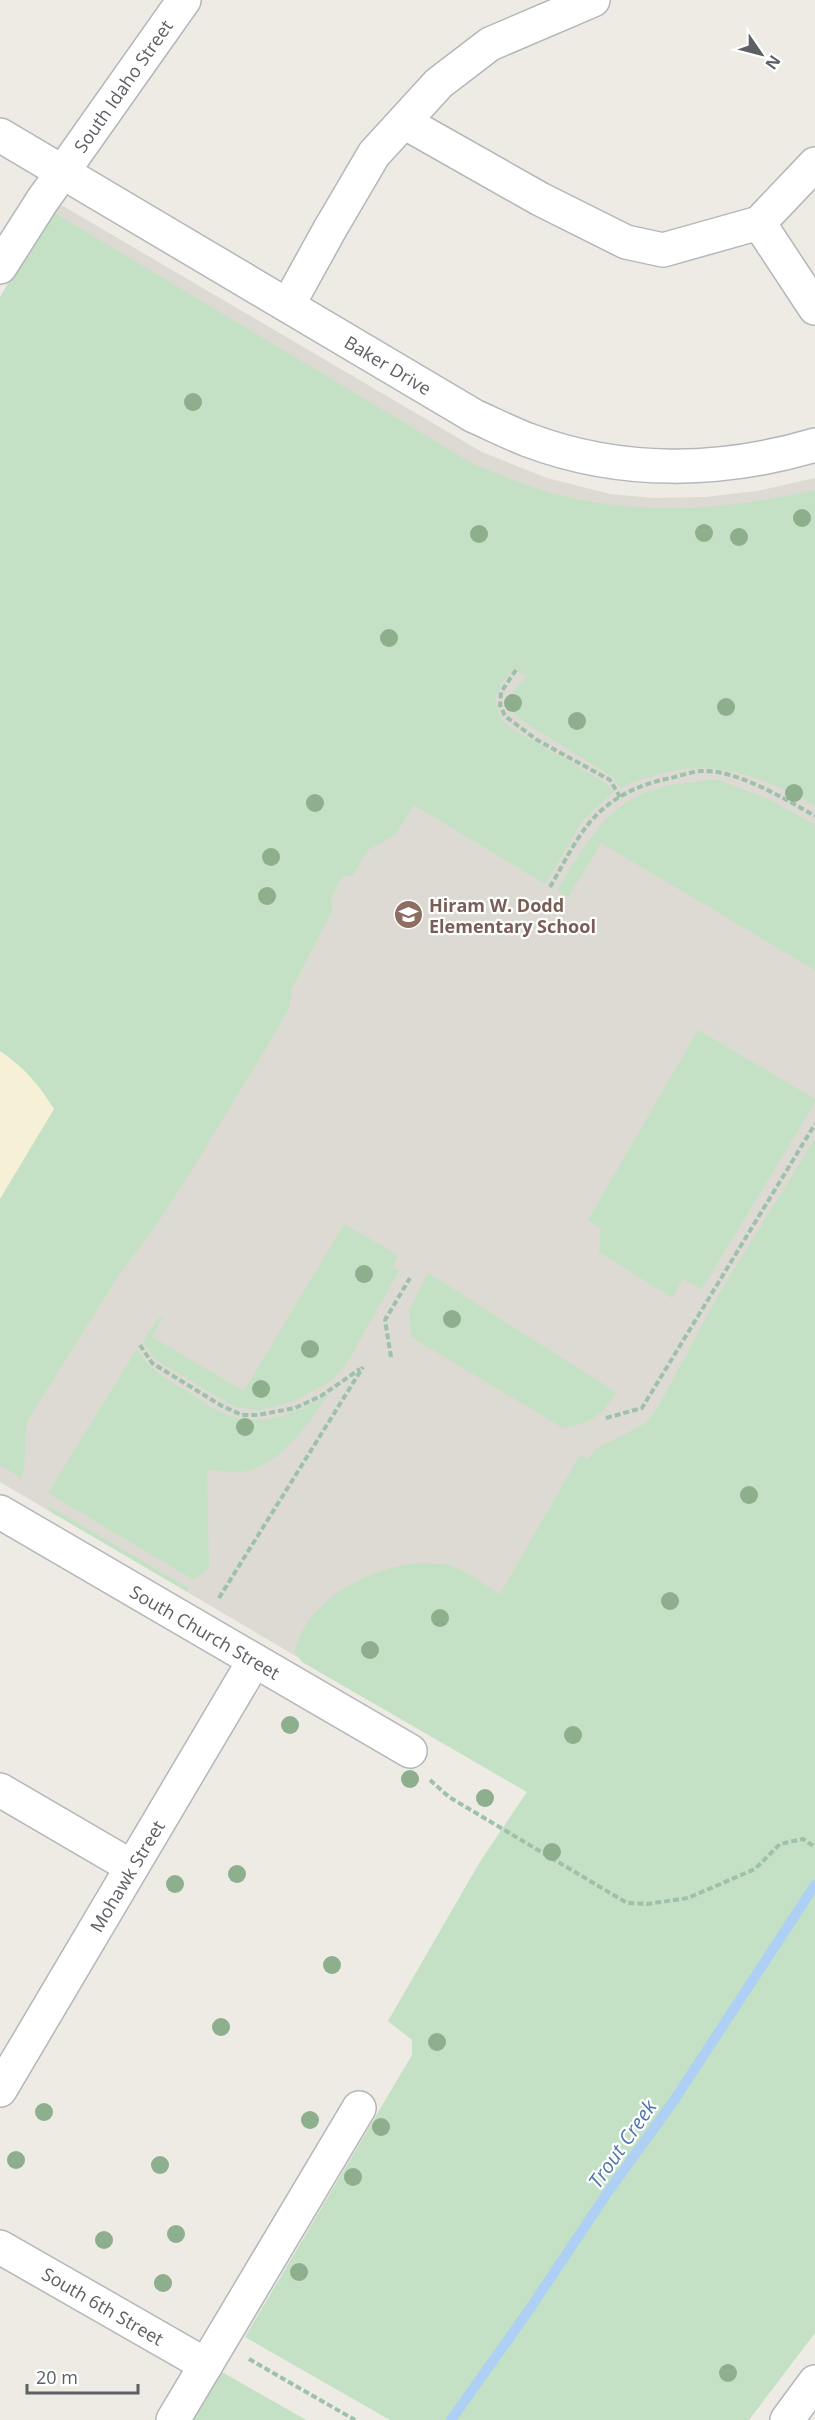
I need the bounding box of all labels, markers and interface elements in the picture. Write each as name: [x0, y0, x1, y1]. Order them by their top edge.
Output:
street label: South Idaho Street: [68, 15, 178, 157]
north arrow: [731, 24, 791, 84]
text: N: [761, 51, 786, 74]
street label: Baker Drive: [340, 330, 436, 400]
place label: Hiram W. Dodd Elementary School: [429, 893, 596, 938]
school or university icon: Hiram W. Dodd Elementary School: [392, 899, 424, 931]
street label: South Church Street: [126, 1579, 284, 1685]
street label: Mohawk Street: [84, 1816, 170, 1936]
water label: Trout Creek: [582, 2094, 663, 2193]
street label: South 6th Street: [38, 2261, 168, 2351]
scale bar: [27, 2357, 138, 2395]
text: 20 m: [36, 2365, 78, 2389]

